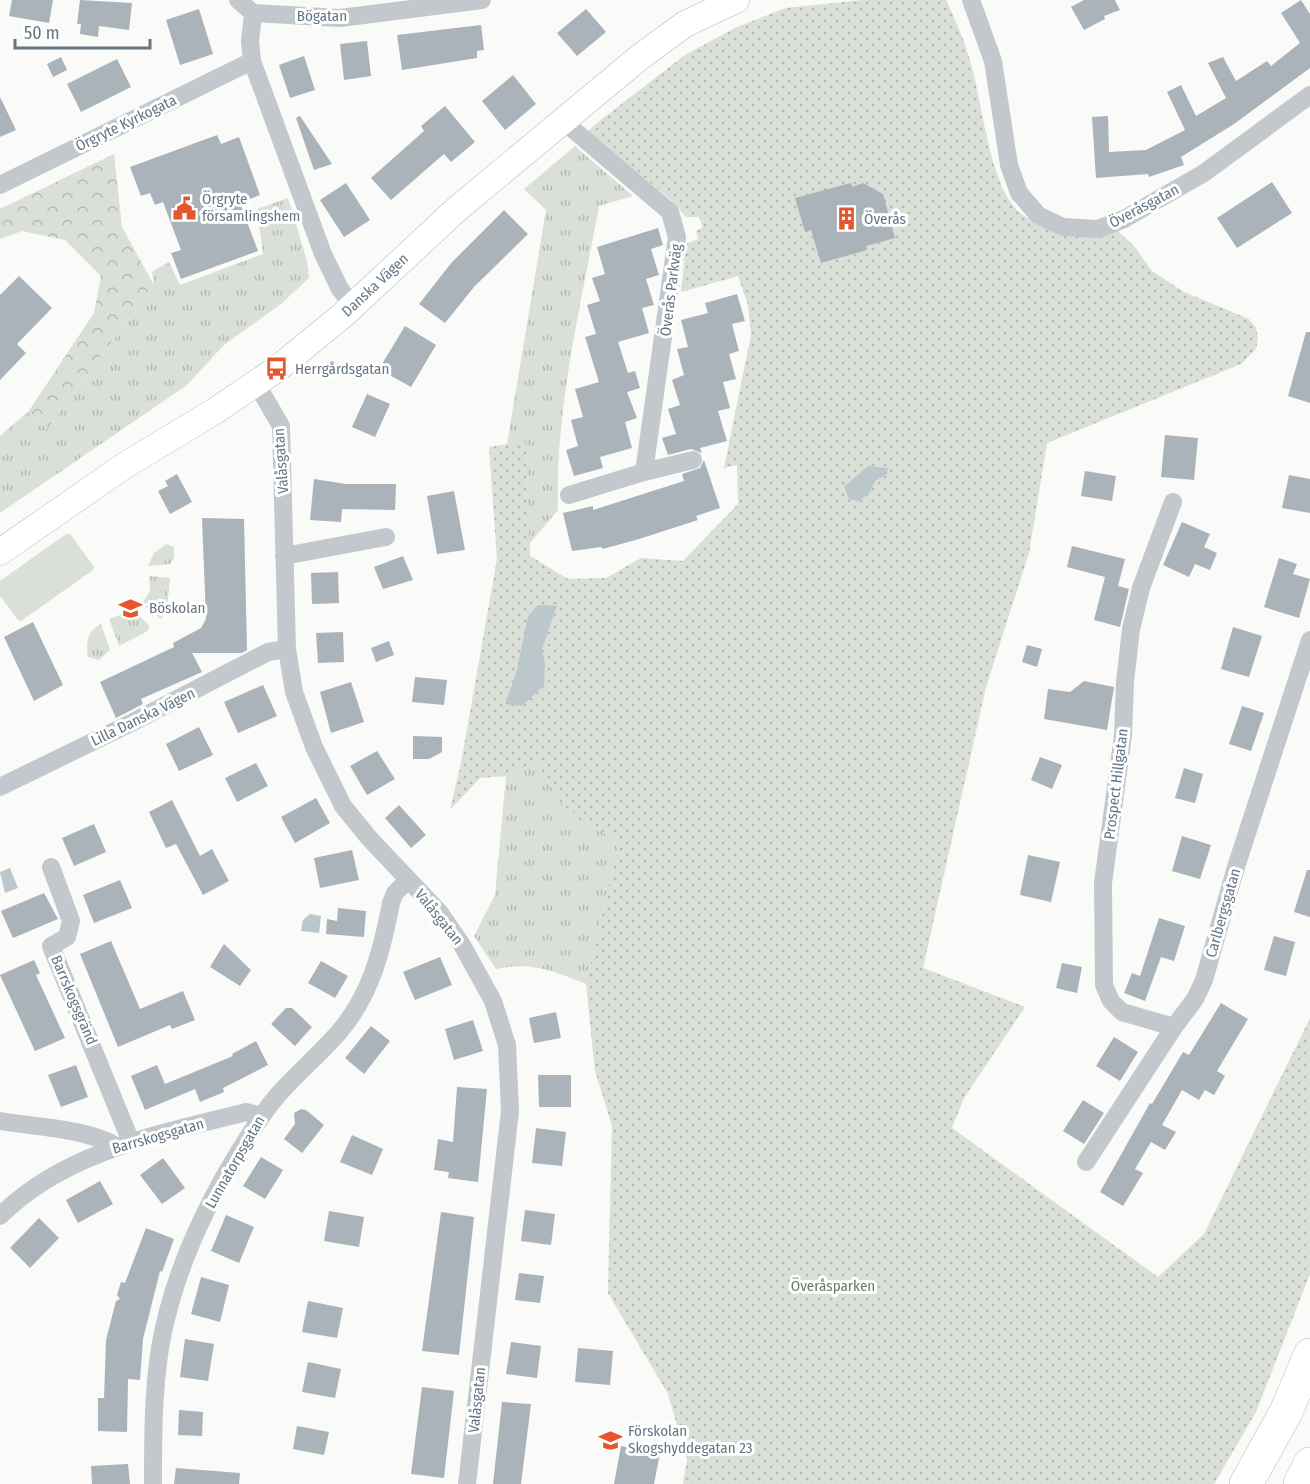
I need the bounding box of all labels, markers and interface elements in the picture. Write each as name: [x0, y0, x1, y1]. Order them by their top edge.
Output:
street label: Bögatan: [297, 7, 347, 25]
scale bar: [15, 12, 150, 50]
text: 50 m: [24, 22, 60, 44]
street label: Örgryte Kyrkogata: [73, 91, 179, 155]
street label: Överåsgatan: [1106, 180, 1182, 232]
place label: Örgryte församlingshem: [202, 190, 300, 225]
public building icon: Örgryte församlingshem: [171, 195, 197, 221]
building icon: Överås: [833, 206, 859, 232]
place label: Överås: [864, 210, 906, 228]
street label: Överås Parkväg: [656, 243, 686, 337]
street label: Danska Vägen: [338, 250, 412, 320]
bus stop icon: Herrgårdsgatan: [264, 356, 290, 382]
place label: Herrgårdsgatan: [295, 360, 389, 378]
street label: Valåsgatan: [270, 427, 292, 495]
school or university icon: Böskolan: [118, 595, 144, 621]
place label: Böskolan: [149, 599, 205, 617]
street label: Lilla Danska Vägen: [88, 684, 198, 750]
street label: Prospect Hillgatan: [1100, 727, 1132, 841]
street label: Carlbergsgatan: [1202, 866, 1244, 960]
street label: Valåsgatan: [411, 886, 467, 948]
street label: Barrskogsgränd: [47, 953, 101, 1047]
street label: Lunnatorpsgatan: [201, 1113, 269, 1211]
street label: Barrskogsgatan: [110, 1114, 206, 1158]
park label: Överåsparken: [791, 1277, 875, 1295]
street label: Valåsgatan: [465, 1366, 489, 1434]
place label: Förskolan Skogshyddegatan 23: [628, 1422, 753, 1457]
school or university icon: Förskolan Skogshyddegatan 23: [597, 1427, 623, 1453]

